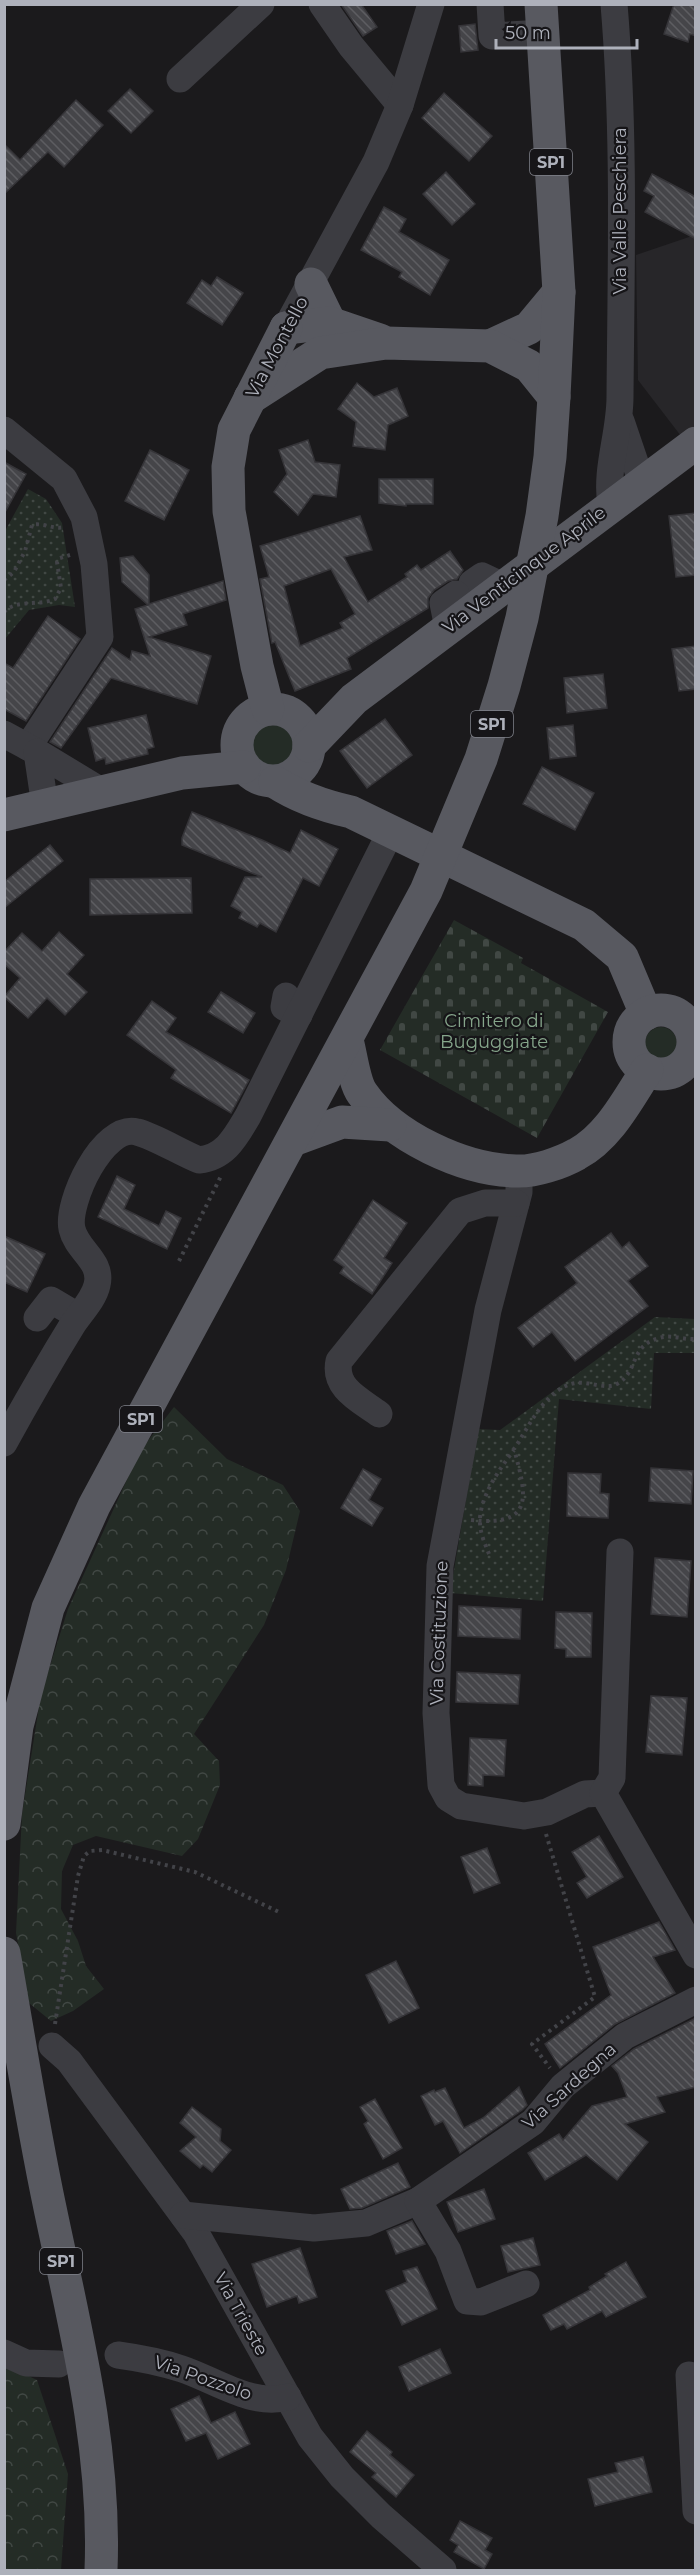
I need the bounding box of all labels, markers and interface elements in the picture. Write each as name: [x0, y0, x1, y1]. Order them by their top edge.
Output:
scale bar: [496, 12, 637, 50]
text: 50 m: [505, 22, 551, 44]
street label: Via Valle Peschiera: [609, 127, 631, 295]
road number: SP1: [530, 149, 572, 175]
street label: Via Montello: [241, 292, 313, 402]
street label: Via Venticinque Aprile: [438, 501, 610, 639]
road number: SP1: [471, 711, 513, 737]
park label: Cimitero di Buguggiate: [440, 1010, 548, 1053]
road number: SP1: [120, 1406, 162, 1432]
street label: Via Costituzione: [425, 1560, 453, 1706]
street label: Via Sardegna: [517, 2038, 621, 2134]
road number: SP1: [40, 2248, 82, 2274]
street label: Via Trieste: [209, 2268, 273, 2360]
street label: Via Pozzolo: [151, 2351, 255, 2405]

